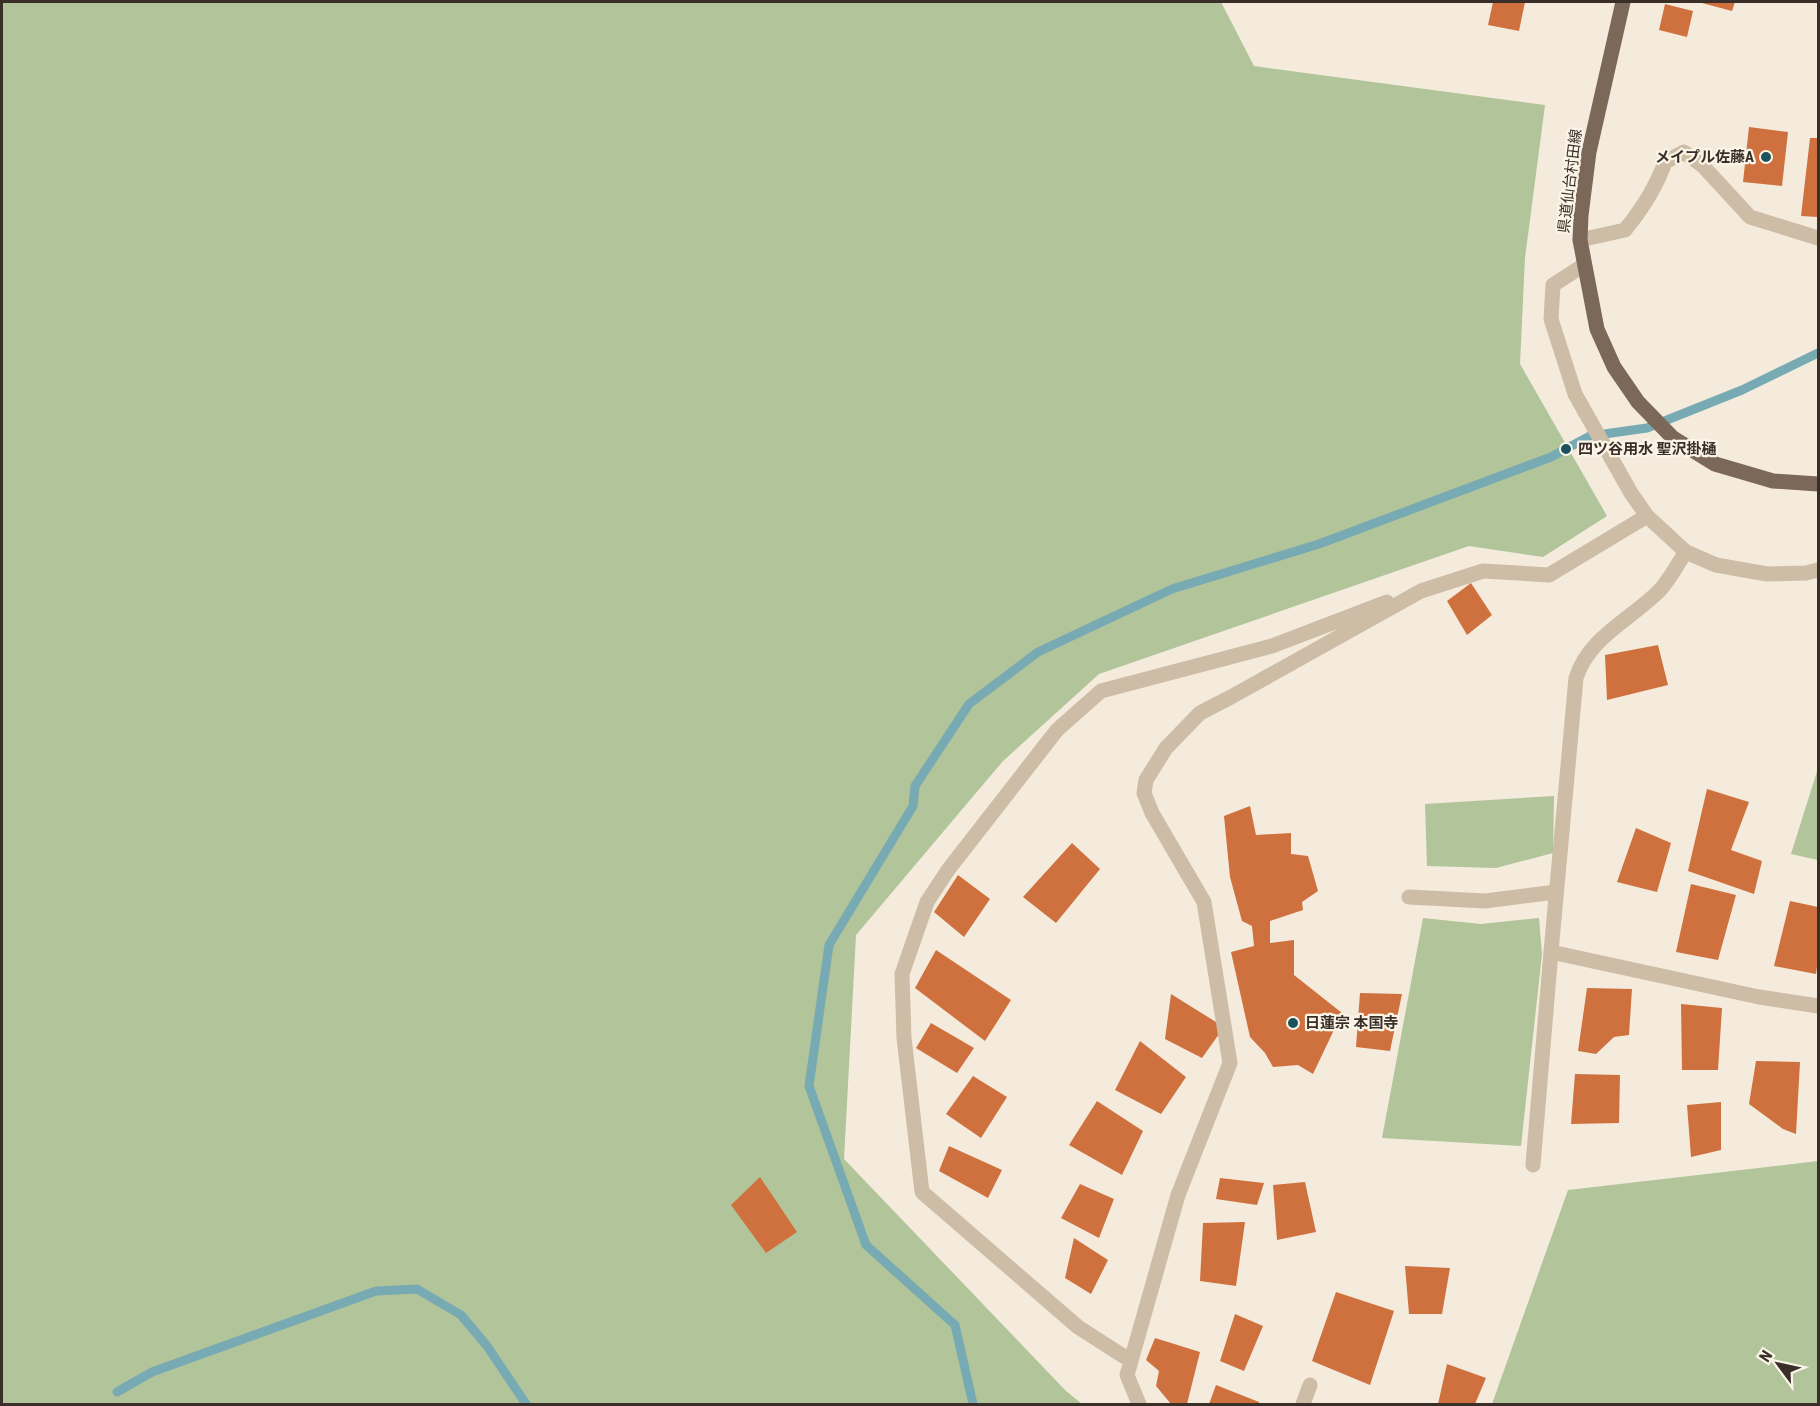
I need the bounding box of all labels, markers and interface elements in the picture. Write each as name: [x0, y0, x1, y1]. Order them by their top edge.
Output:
street label: 県道仙台村田線: [1555, 128, 1585, 234]
place label: メイプル佐藤A: [1655, 148, 1754, 166]
marker: メイプル佐藤A: [1759, 150, 1773, 164]
place label: 四ツ谷用水 聖沢掛樋: [1578, 440, 1716, 458]
marker: 四ツ谷用水 聖沢掛樋: [1559, 442, 1573, 456]
place label: 日蓮宗 本国寺: [1305, 1014, 1398, 1032]
marker: 日蓮宗 本国寺: [1286, 1016, 1300, 1030]
north arrow: [1748, 1334, 1808, 1394]
text: N: [1755, 1347, 1776, 1365]

